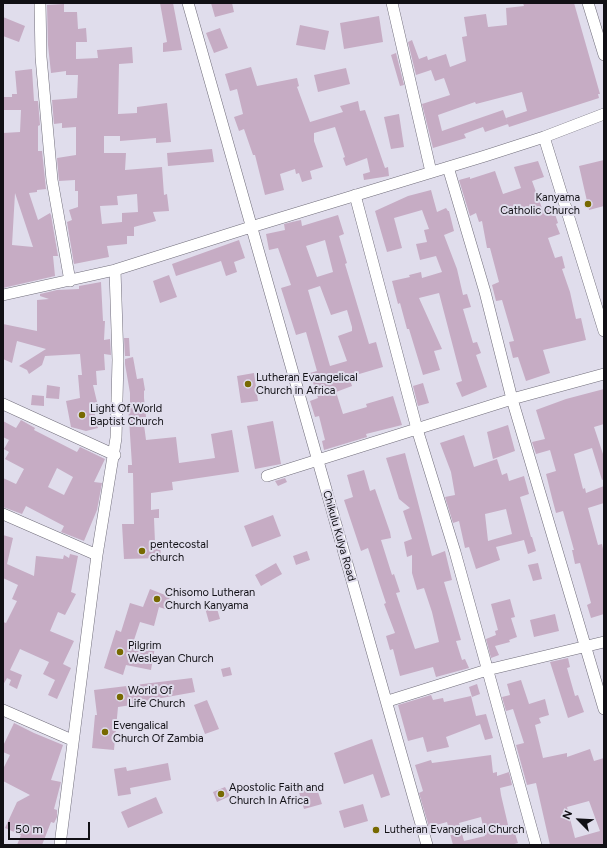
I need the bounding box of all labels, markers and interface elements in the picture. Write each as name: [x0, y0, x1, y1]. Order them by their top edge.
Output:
place label: Kanyama Catholic Church: [500, 191, 580, 217]
marker: Kanyama Catholic Church: [583, 199, 593, 209]
place label: Lutheran Evangelical Church in Africa: [256, 371, 358, 397]
marker: Lutheran Evangelical Church in Africa: [243, 379, 253, 389]
place label: Light Of World Baptist Church: [90, 402, 164, 428]
marker: Light Of World Baptist Church: [77, 410, 87, 420]
street label: Chikulu Kulya Road: [320, 489, 358, 583]
place label: pentecostal church: [150, 538, 208, 564]
marker: pentecostal church: [137, 546, 147, 556]
place label: Chisomo Lutheran Church Kanyama: [165, 586, 255, 612]
marker: Chisomo Lutheran Church Kanyama: [152, 594, 162, 604]
place label: Pilgrim Wesleyan Church: [128, 639, 214, 665]
marker: Pilgrim Wesleyan Church: [115, 647, 125, 657]
place label: World Of Life Church: [128, 684, 185, 710]
marker: World Of Life Church: [115, 692, 125, 702]
place label: Evengalical Church Of Zambia: [113, 719, 204, 745]
marker: Evengalical Church Of Zambia: [100, 727, 110, 737]
place label: Apostolic Faith and Church In Africa: [229, 781, 324, 807]
marker: Apostolic Faith and Church In Africa: [216, 789, 226, 799]
north arrow: [559, 800, 599, 840]
text: N: [560, 808, 575, 821]
scale bar: [10, 814, 92, 840]
text: 50 m: [15, 822, 43, 836]
place label: Lutheran Evangelical Church: [384, 823, 524, 837]
marker: Lutheran Evangelical Church: [371, 825, 381, 835]

